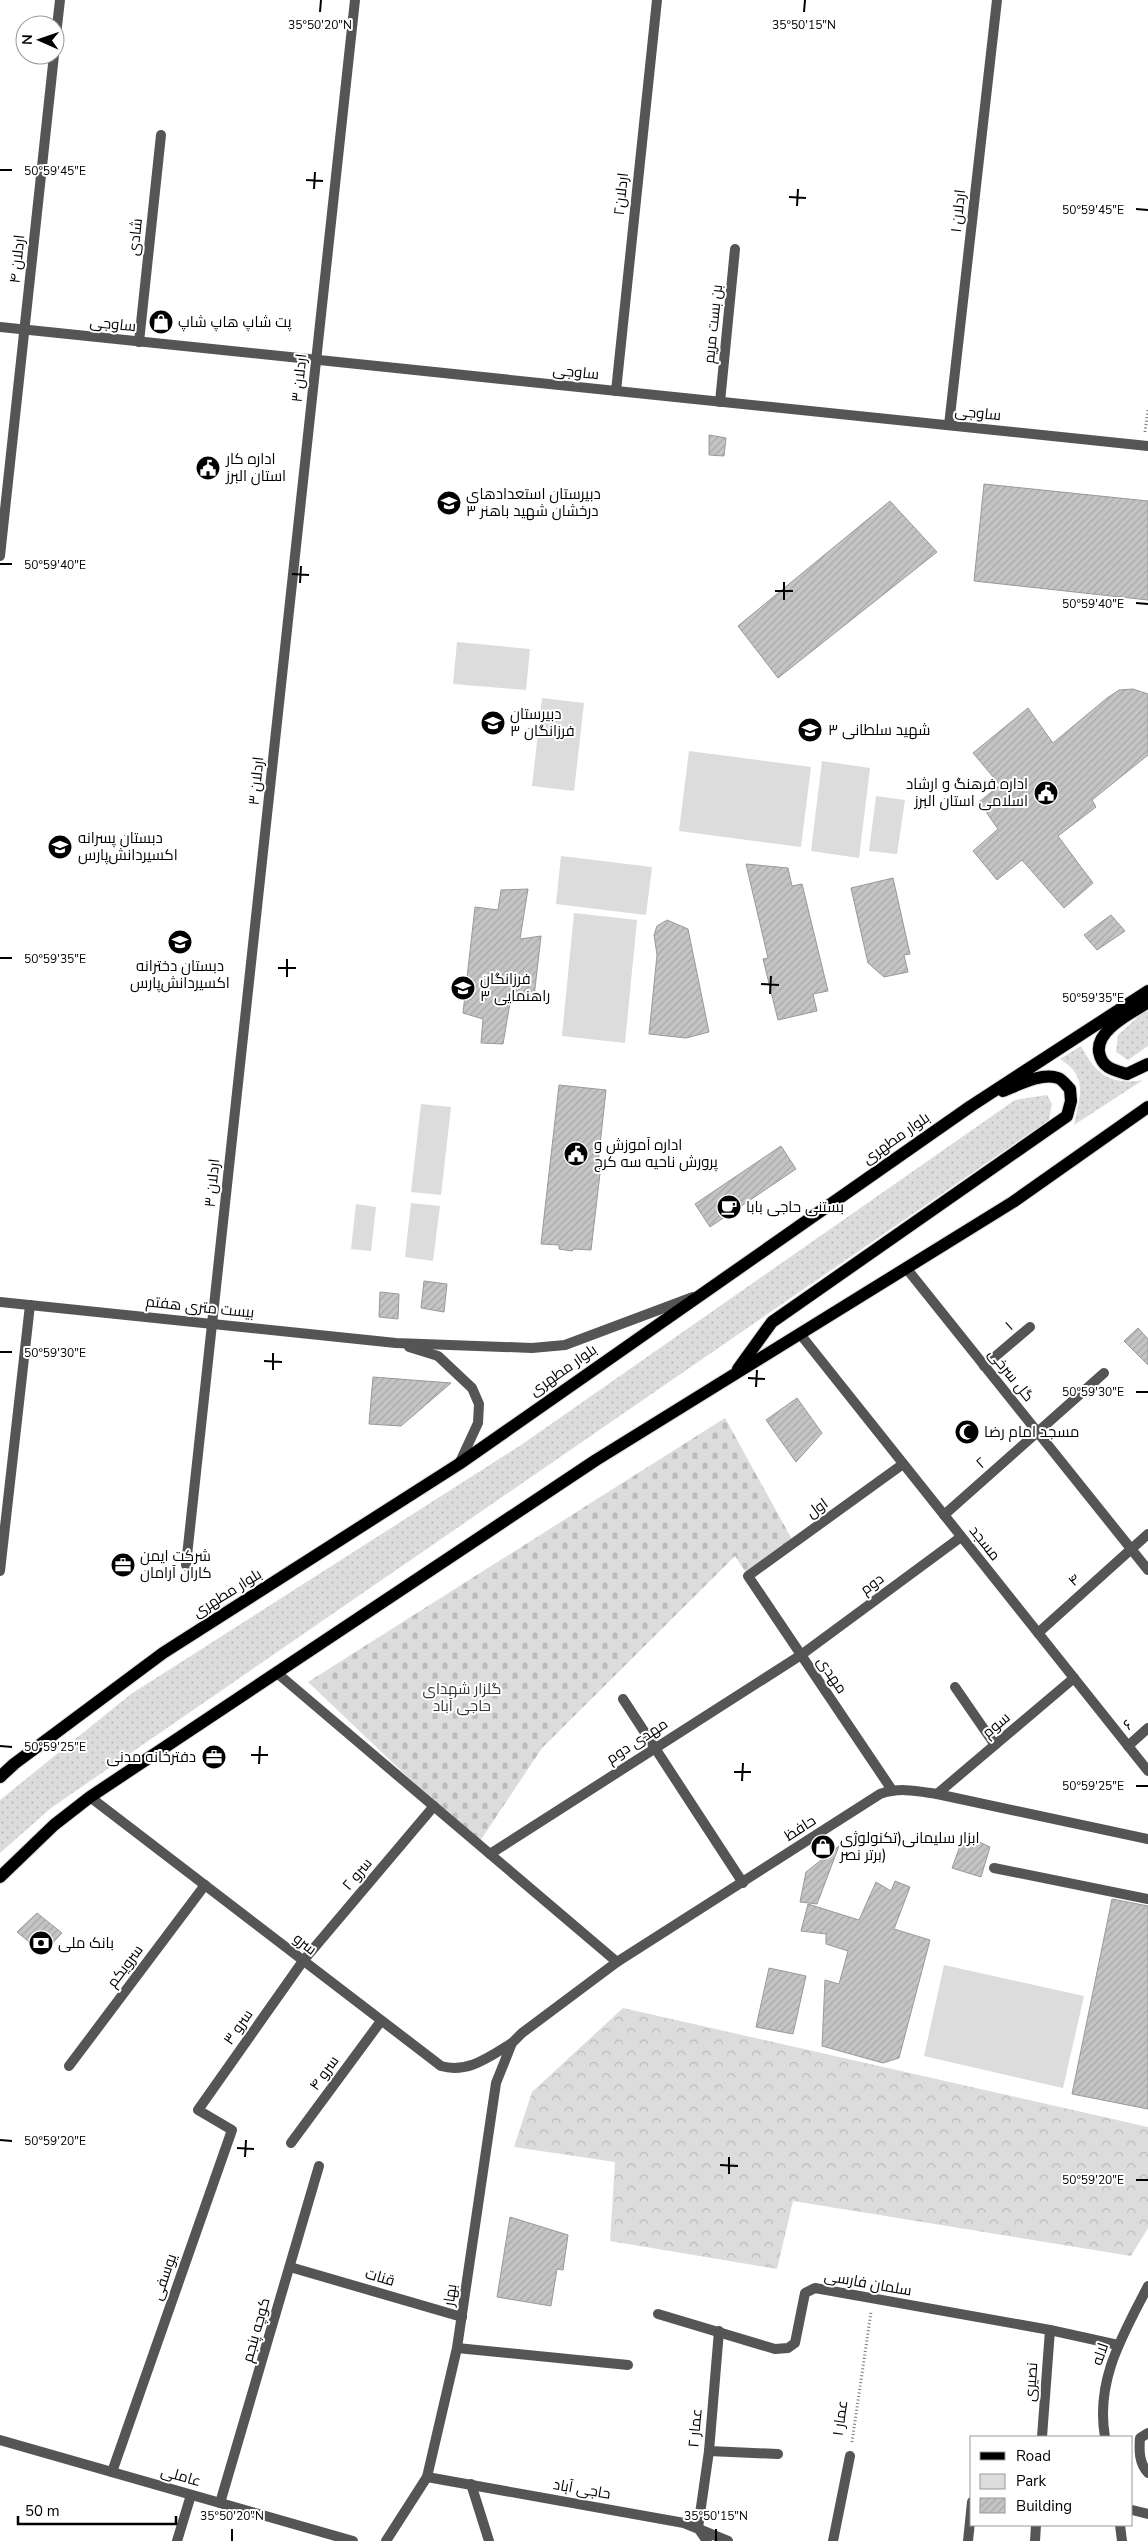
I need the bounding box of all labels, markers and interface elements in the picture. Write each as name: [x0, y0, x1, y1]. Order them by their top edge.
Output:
north arrow: [15, 15, 65, 65]
text: 35°50'20"N: [288, 17, 352, 33]
text: 35°50'15"N: [772, 17, 836, 33]
text: N: [18, 34, 37, 45]
text: 50°59'45"E: [24, 163, 86, 179]
street label: اردلان۲: [609, 172, 633, 216]
street label: اردلان ۱: [946, 188, 970, 234]
text: 50°59'45"E: [1062, 202, 1124, 218]
street label: شادی: [123, 217, 147, 257]
street label: اردلان ۴: [5, 234, 29, 284]
street label: بن بست مریم: [699, 283, 727, 365]
shop icon: پت شاپ هاپ شاپ: [148, 309, 174, 335]
street label: ساوجی: [89, 312, 137, 336]
place label: پت شاپ هاپ شاپ: [178, 312, 291, 332]
street label: اردلان ۳: [287, 353, 311, 403]
street label: ساوجی: [552, 360, 600, 384]
street label: ساوجی: [954, 401, 1002, 425]
place label: اداره کار استان البرز: [225, 449, 286, 486]
public building icon: اداره کار استان البرز: [195, 455, 221, 481]
place label: دبیرستان استعدادهای درخشان شهید باهنر ۳: [466, 484, 601, 521]
school or university icon: دبیرستان استعدادهای درخشان شهید باهنر ۳: [436, 490, 462, 516]
text: 50°59'40"E: [24, 557, 86, 573]
text: 50°59'40"E: [1062, 596, 1124, 612]
place label: دبیرستان فرزانگان ۳: [510, 704, 575, 741]
school or university icon: دبیرستان فرزانگان ۳: [480, 710, 506, 736]
school or university icon: شهید سلطانی ۳: [797, 717, 823, 743]
place label: شهید سلطانی ۳: [828, 720, 931, 740]
street label: اردلان ۳: [244, 756, 268, 806]
place label: اداره فرهنگ و ارشاد اسلامی استان البرز: [906, 774, 1028, 811]
public building icon: اداره فرهنگ و ارشاد اسلامی استان البرز: [1033, 780, 1059, 806]
place label: دبستان پسرانه اکسیر‌دانش‌پارس: [78, 828, 178, 865]
school or university icon: دبستان پسرانه اکسیر‌دانش‌پارس: [47, 834, 73, 860]
school or university icon: دبستان دخترانه اکسیردانش‌پارس: [167, 929, 193, 955]
text: 50°59'35"E: [24, 951, 86, 967]
place label: دبستان دخترانه اکسیردانش‌پارس: [130, 956, 230, 993]
place label: فرزانگان ۳ راهنمایی: [480, 969, 550, 1006]
school or university icon: فرزانگان ۳ راهنمایی: [450, 975, 476, 1001]
text: 50°59'35"E: [1062, 990, 1124, 1006]
street label: بلوار مطهری: [858, 1107, 934, 1169]
place label: اداره آموزش و پرورش ناحیه سه کرج: [594, 1135, 718, 1173]
public building icon: اداره آموزش و پرورش ناحیه سه کرج: [563, 1141, 589, 1167]
street label: اردلان ۳: [200, 1158, 224, 1208]
cafe icon: بستنی حاجی بابا: [716, 1194, 742, 1220]
place label: بستنی حاجی بابا: [746, 1197, 844, 1217]
street label: بیست متری هفتم: [145, 1291, 255, 1323]
street label: ۱: [1001, 1317, 1017, 1335]
street label: بلوار مطهری: [525, 1339, 601, 1401]
street label: گل سرخی: [983, 1344, 1039, 1406]
text: 50°59'30"E: [24, 1345, 86, 1361]
text: 50°59'30"E: [1062, 1384, 1124, 1400]
mosque icon: مسجد امام رضا: [954, 1419, 980, 1445]
place label: مسجد امام رضا: [984, 1422, 1079, 1442]
street label: ۲: [971, 1453, 991, 1473]
street label: اول: [802, 1493, 832, 1523]
street label: مسجد: [965, 1521, 1005, 1565]
place label: شرکت ایمن کاران آرامان: [140, 1546, 212, 1583]
office icon: شرکت ایمن کاران آرامان: [110, 1552, 136, 1578]
street label: بلوار مطهری: [189, 1564, 265, 1622]
street label: دوم: [856, 1569, 888, 1599]
street label: ۴: [1064, 1569, 1084, 1591]
street label: مهدی: [812, 1652, 852, 1698]
park label: گلزار شهدای حاجی آباد: [423, 1679, 501, 1716]
street label: سوم: [978, 1708, 1014, 1742]
street label: مهدی دوم: [602, 1714, 672, 1768]
street label: ۶: [1119, 1715, 1137, 1735]
text: 50°59'25"E: [24, 1739, 86, 1755]
office icon: دفترخانه مدنی: [201, 1744, 227, 1770]
place label: دفترخانه مدنی: [107, 1747, 196, 1767]
text: 50°59'25"E: [1062, 1778, 1124, 1794]
street label: حافظ: [780, 1810, 820, 1846]
place label: ابزار سلیمانی(تکنولوژی برتر نصر): [839, 1828, 980, 1865]
shop icon: ابزار سلیمانی(تکنولوژی برتر نصر): [810, 1834, 836, 1860]
street label: سرو ۲: [338, 1854, 376, 1894]
street label: سرو: [289, 1928, 321, 1960]
bank icon: بانک ملی: [28, 1930, 54, 1956]
place label: بانک ملی: [58, 1933, 114, 1953]
street label: سرویکم: [102, 1941, 148, 1991]
street label: سرو ۳: [219, 2005, 257, 2049]
street label: سرو ۴: [305, 2051, 343, 2095]
text: 50°59'20"E: [24, 2133, 86, 2149]
text: 50°59'20"E: [1062, 2172, 1124, 2188]
street label: یوسفی: [147, 2251, 181, 2303]
street label: قنات: [363, 2263, 397, 2291]
street label: سلمان فارسی: [823, 2265, 913, 2301]
street label: بهار: [438, 2283, 461, 2308]
street label: کوچه پنجم: [237, 2295, 275, 2365]
street label: لاله: [1087, 2340, 1113, 2368]
street label: نصیری: [1020, 2362, 1042, 2402]
street label: عمار ۱: [828, 2399, 852, 2437]
street label: عمار ۲: [683, 2408, 707, 2448]
legend: [970, 2436, 1133, 2526]
text: Road: [1016, 2446, 1051, 2466]
street label: عاملی: [159, 2461, 203, 2491]
text: Park: [1016, 2471, 1046, 2491]
street label: حاجی آباد: [552, 2474, 612, 2504]
scale bar: [18, 2494, 175, 2526]
text: Building: [1016, 2496, 1072, 2516]
text: 50 m: [25, 2501, 60, 2521]
text: 35°50'20"N: [200, 2508, 264, 2524]
text: 35°50'15"N: [684, 2508, 748, 2524]

